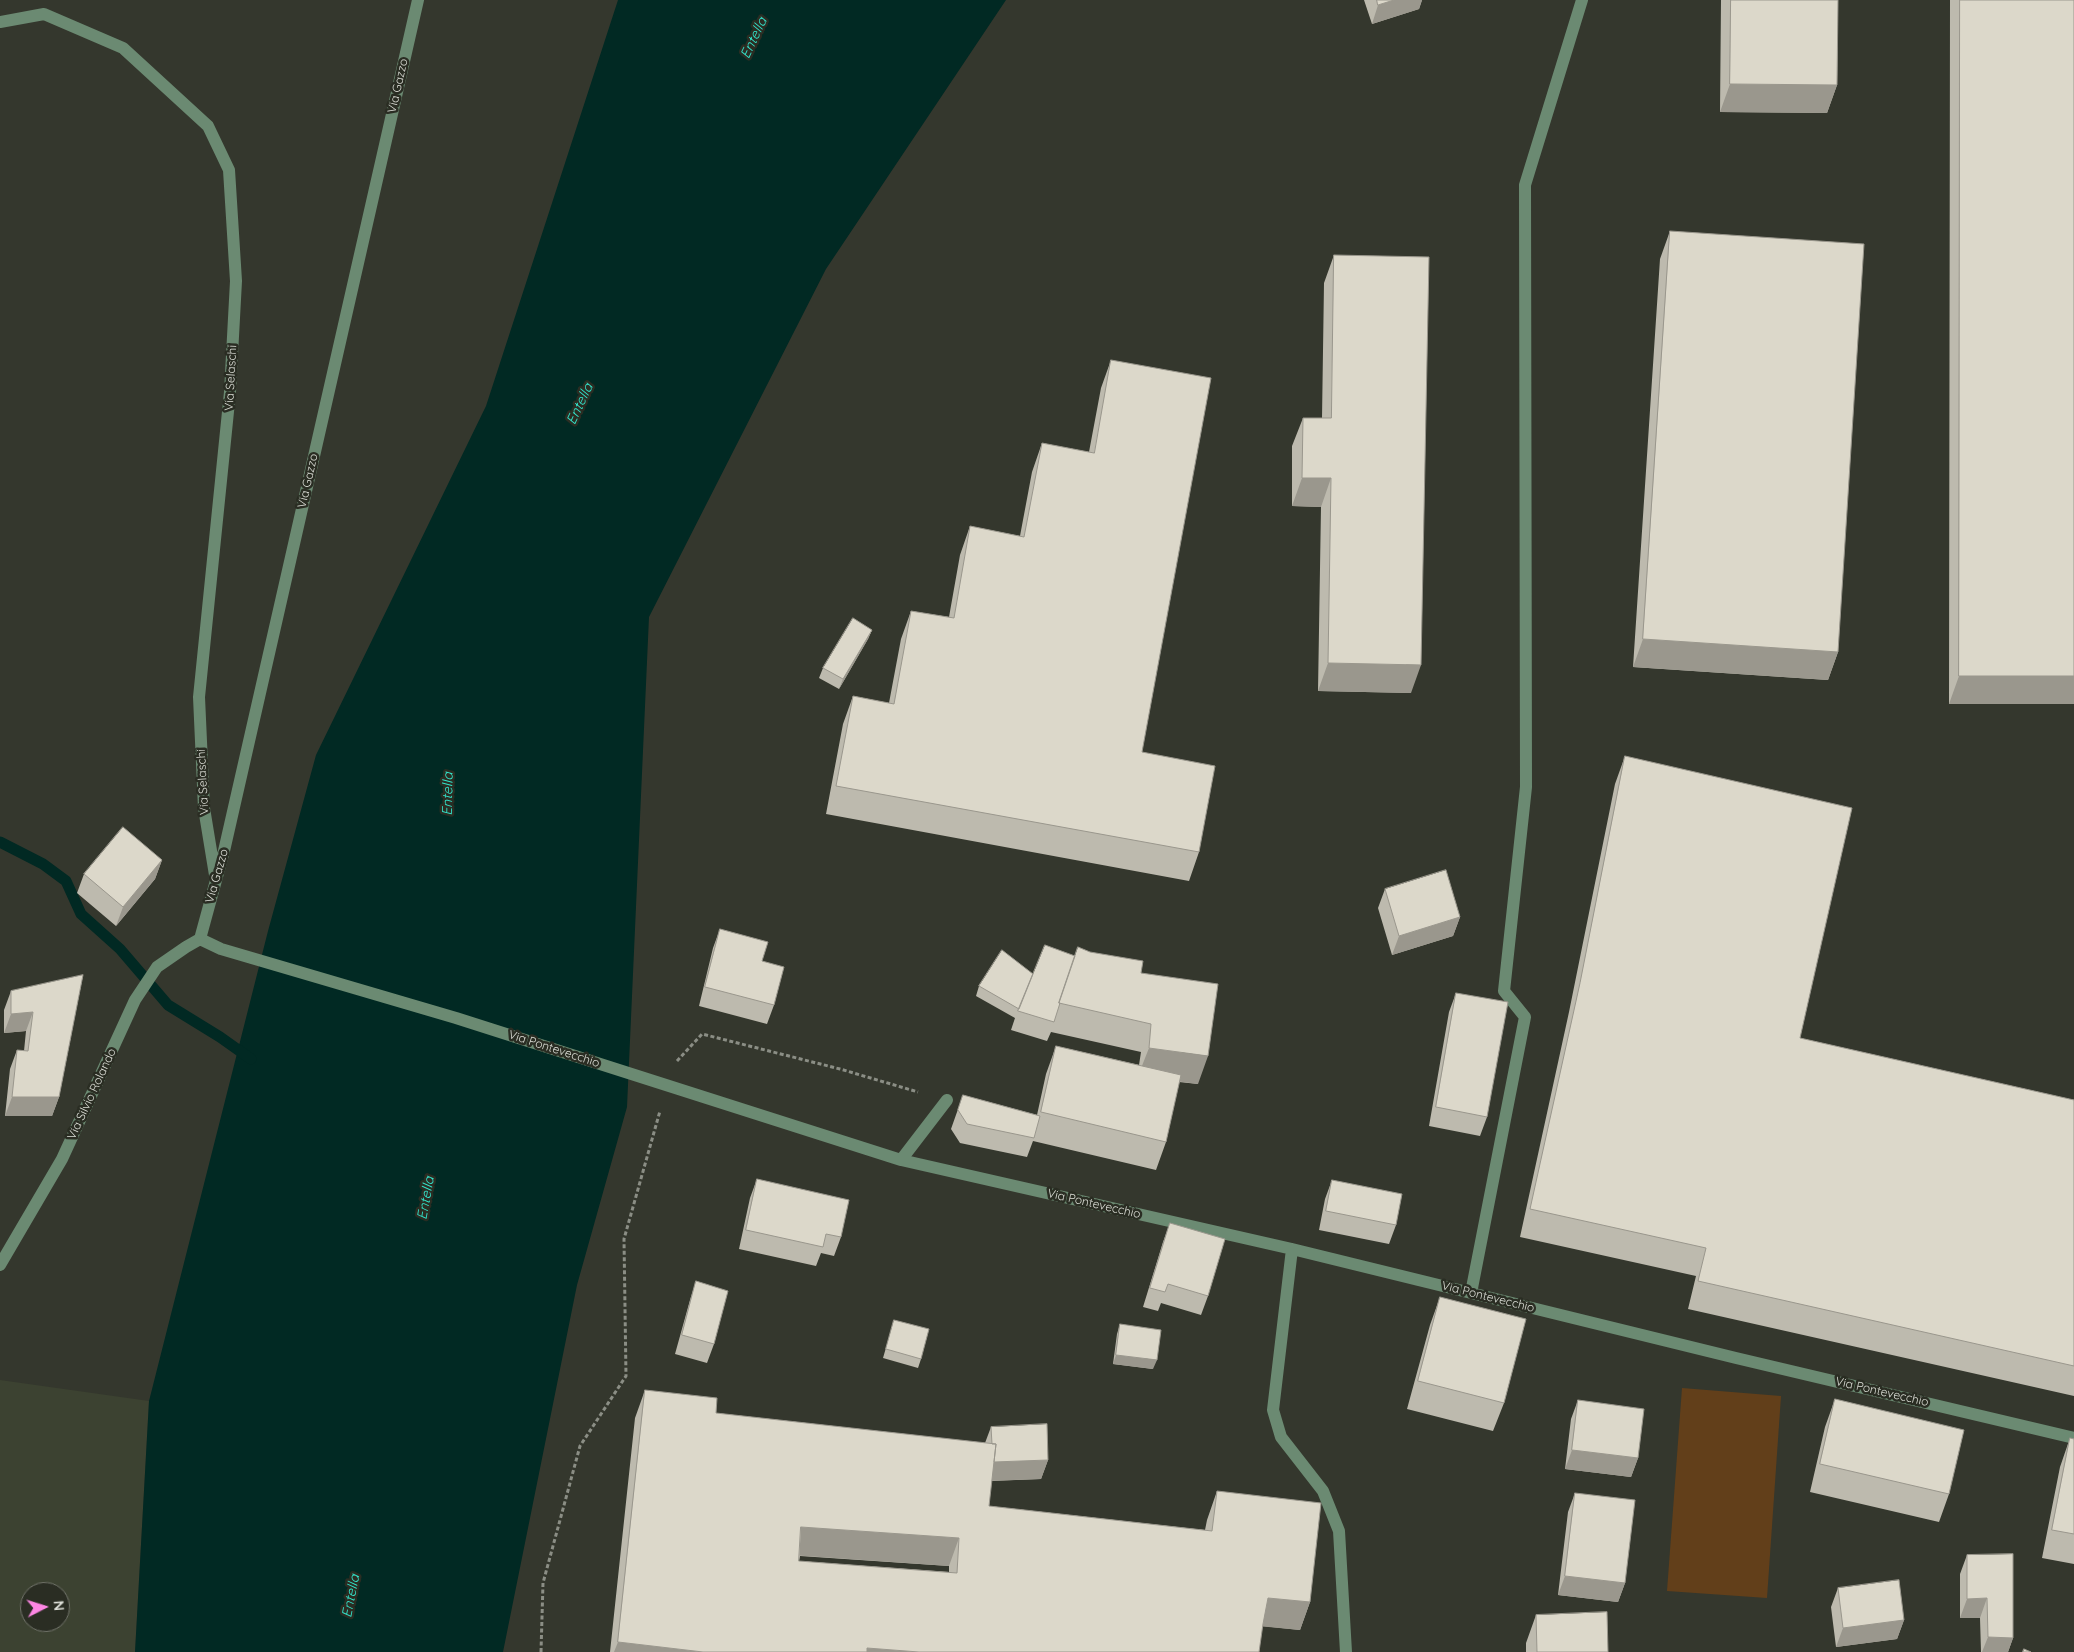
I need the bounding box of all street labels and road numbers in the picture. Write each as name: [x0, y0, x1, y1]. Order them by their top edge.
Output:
street label: Via Gazzo: [385, 57, 411, 115]
street label: Via Selaschi: [222, 345, 240, 411]
street label: Via Gazzo: [295, 452, 321, 510]
street label: Via Selaschi: [194, 749, 212, 815]
street label: Via Gazzo: [202, 847, 232, 905]
street label: Via Pontevecchio: [507, 1027, 601, 1071]
street label: Via Silvio Rolando: [65, 1046, 119, 1142]
street label: Via Pontevecchio: [1046, 1186, 1142, 1222]
street label: Via Pontevecchio: [1440, 1279, 1536, 1315]
street label: Via Pontevecchio: [1834, 1374, 1930, 1410]

